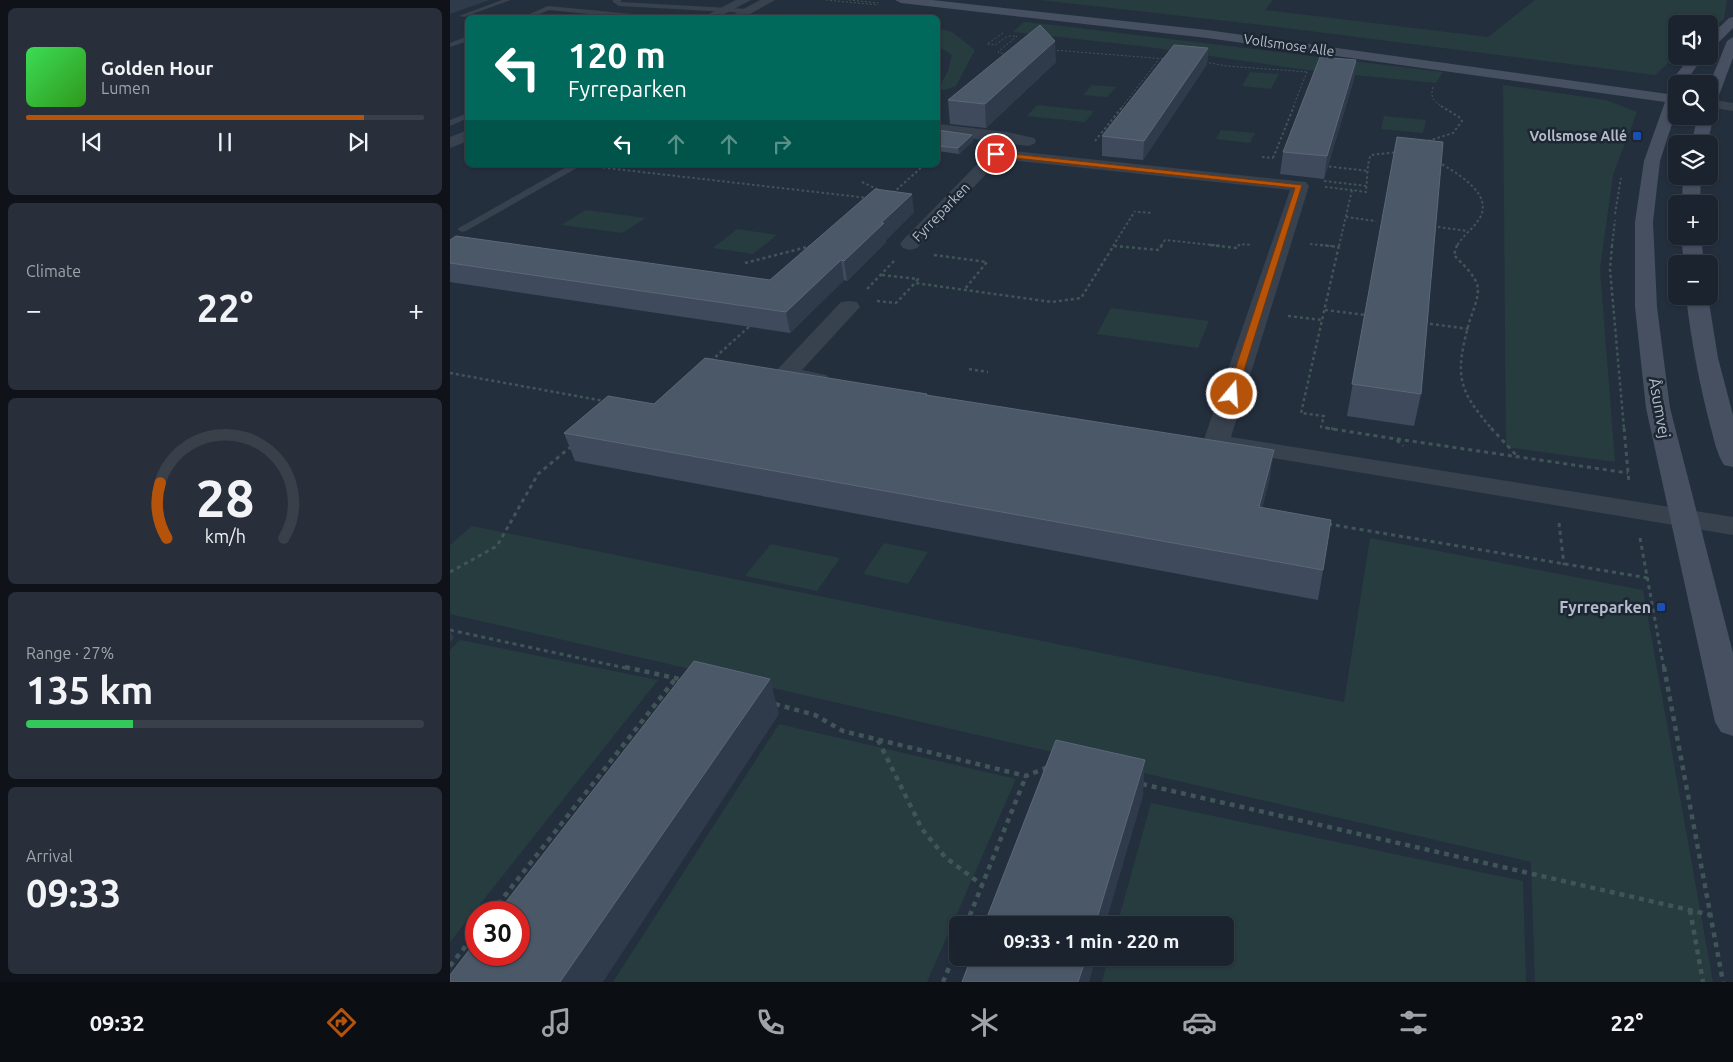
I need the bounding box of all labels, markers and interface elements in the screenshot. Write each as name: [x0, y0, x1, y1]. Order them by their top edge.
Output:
map controls: [1668, 15, 1718, 305]
button: sound: [1668, 15, 1718, 65]
street label: Vollsmose Alle: [1243, 31, 1335, 59]
icon: left: [485, 35, 550, 100]
text: 120 m: [568, 35, 666, 75]
text: Golden Hour: [101, 57, 213, 79]
button: search: [1668, 75, 1718, 125]
text: Fyrreparken: [568, 76, 687, 101]
text: Lumen: [101, 79, 150, 97]
icon: previous: [78, 128, 106, 156]
icon: pause: [211, 128, 239, 156]
icon: next: [344, 128, 372, 156]
place label: Vollsmose Allé: [1530, 128, 1627, 144]
icon: left: [609, 130, 637, 158]
icon: ahead: [662, 130, 690, 158]
icon: ahead: [715, 130, 743, 158]
icon: right: [768, 130, 796, 158]
marker: Vollsmose Allé: [1631, 130, 1643, 142]
pin: [975, 133, 1017, 175]
button: layers: [1668, 135, 1718, 185]
icon: arrive: [982, 140, 1010, 168]
street label: Fyrreparken: [909, 179, 973, 245]
button: +: [1668, 195, 1718, 245]
button: −: [1668, 255, 1718, 305]
text: Climate: [26, 262, 81, 280]
text: 22°: [197, 287, 253, 329]
text: −: [26, 294, 42, 325]
text: +: [408, 294, 424, 325]
position arrow: [1205, 367, 1257, 419]
street label: Åsumvej: [1646, 376, 1674, 440]
text: 28: [196, 469, 254, 527]
text: km/h: [204, 526, 246, 546]
place label: Fyrreparken: [1559, 598, 1651, 616]
marker: Fyrreparken: [1655, 601, 1667, 613]
text: Range · 27%: [26, 644, 114, 662]
text: 135 km: [26, 669, 153, 711]
text: Arrival: [26, 847, 73, 865]
text: 09:33: [26, 872, 121, 914]
speed limit sign: 30: [465, 901, 530, 966]
text: 09:33 · 1 min · 220 m: [1004, 930, 1179, 952]
icon: directions: [324, 1005, 359, 1040]
icon: music: [539, 1005, 574, 1040]
icon: phone: [753, 1005, 788, 1040]
icon: climate: [967, 1005, 1002, 1040]
icon: car: [1182, 1005, 1217, 1040]
icon: filters: [1396, 1005, 1431, 1040]
text: 09:32: [90, 1010, 145, 1035]
text: 22°: [1611, 1010, 1643, 1035]

